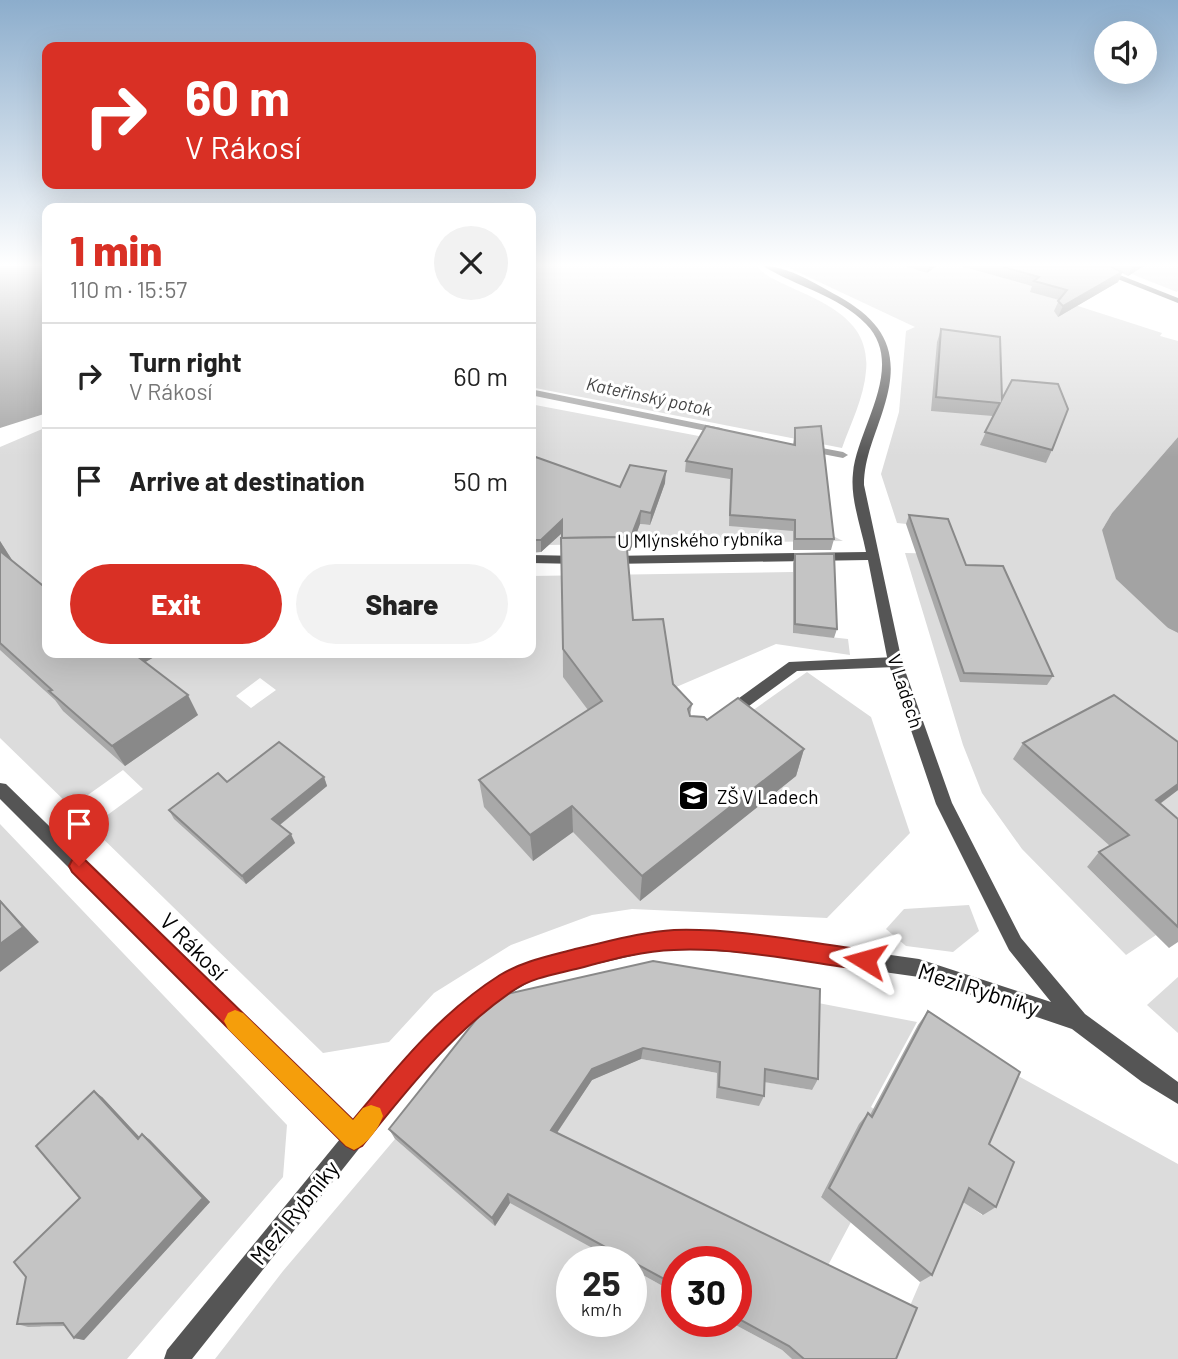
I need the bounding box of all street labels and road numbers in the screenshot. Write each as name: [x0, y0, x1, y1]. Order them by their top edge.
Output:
street label: U Mlýnského rybníka: [617, 526, 783, 552]
street label: V Ladech: [883, 651, 929, 731]
street label: V Rákosí: [155, 907, 234, 986]
street label: Mezi Rybníky: [915, 956, 1044, 1022]
street label: Mezi Rybníky: [243, 1154, 345, 1270]

